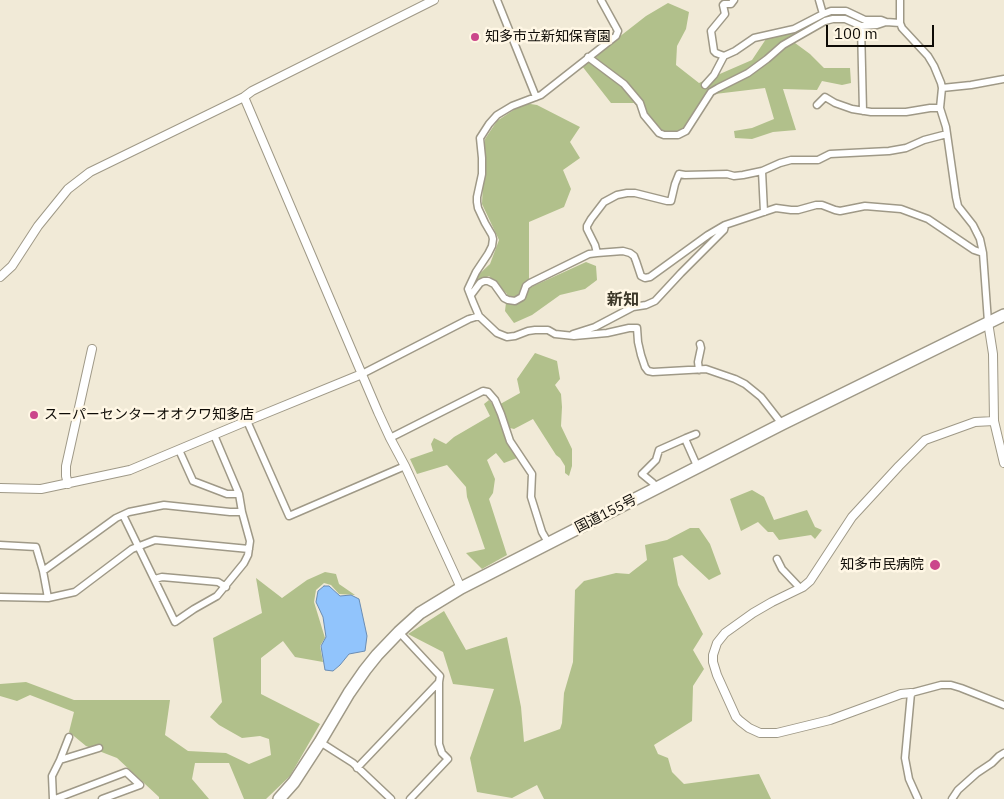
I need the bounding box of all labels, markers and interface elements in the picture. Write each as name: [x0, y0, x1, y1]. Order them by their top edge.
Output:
scale bar: [829, 15, 936, 47]
text: 100 m: [834, 24, 878, 43]
place label: 知多市立新知保育園: [485, 29, 611, 45]
marker: 知多市立新知保育園: [469, 31, 481, 43]
district label: 新知: [607, 290, 639, 310]
place label: スーパーセンターオオクワ知多店: [44, 407, 254, 423]
marker: スーパーセンターオオクワ知多店: [28, 409, 40, 421]
street label: 国道155号: [572, 491, 640, 537]
place label: 知多市民病院: [840, 557, 924, 573]
marker: 知多市民病院: [928, 558, 942, 572]

